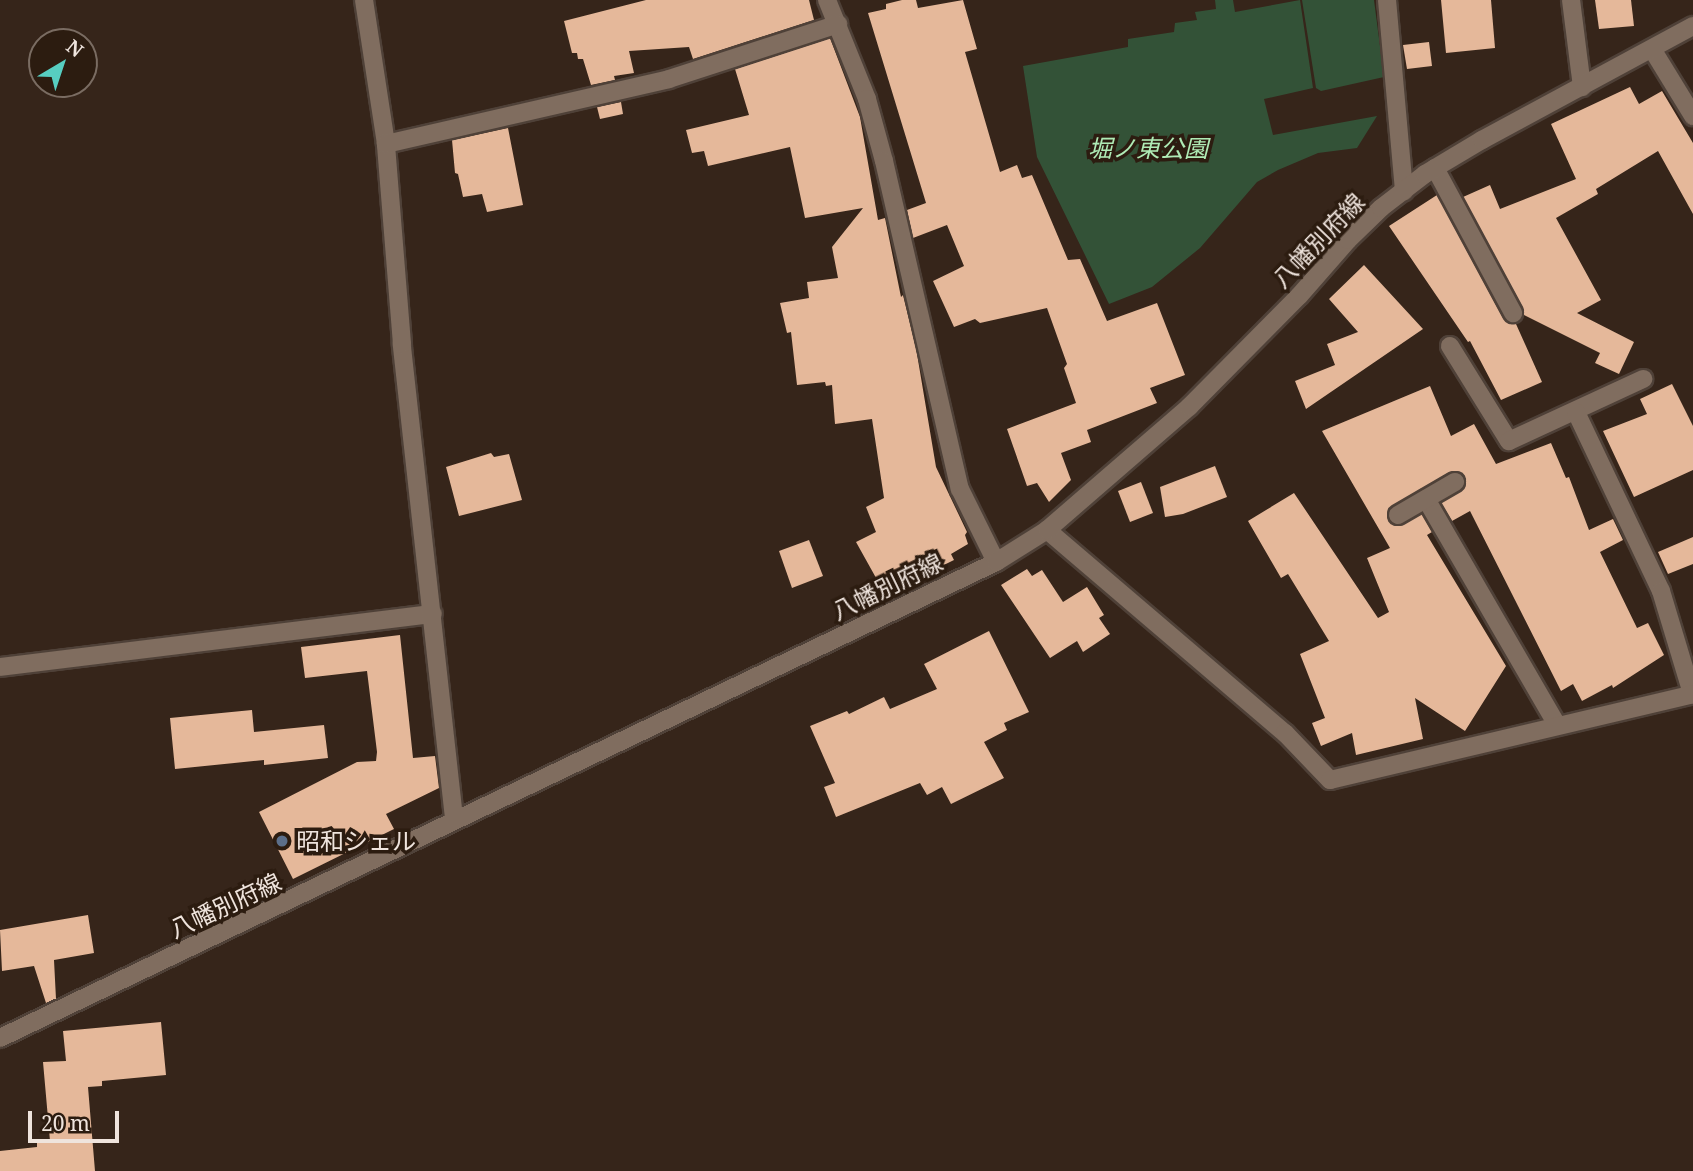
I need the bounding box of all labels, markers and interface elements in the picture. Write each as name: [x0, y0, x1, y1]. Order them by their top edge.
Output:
north arrow: [28, 28, 98, 98]
text: N: [61, 33, 89, 63]
park label: 堀ノ東公園: [1088, 134, 1208, 162]
street label: 八幡別府線: [1266, 187, 1370, 293]
street label: 八幡別府線: [827, 547, 947, 625]
place label: 昭和シェル: [296, 827, 416, 855]
marker: 昭和シェル: [274, 833, 290, 849]
street label: 八幡別府線: [165, 867, 285, 943]
scale bar: [32, 1098, 122, 1142]
text: 20 m: [41, 1109, 90, 1137]

